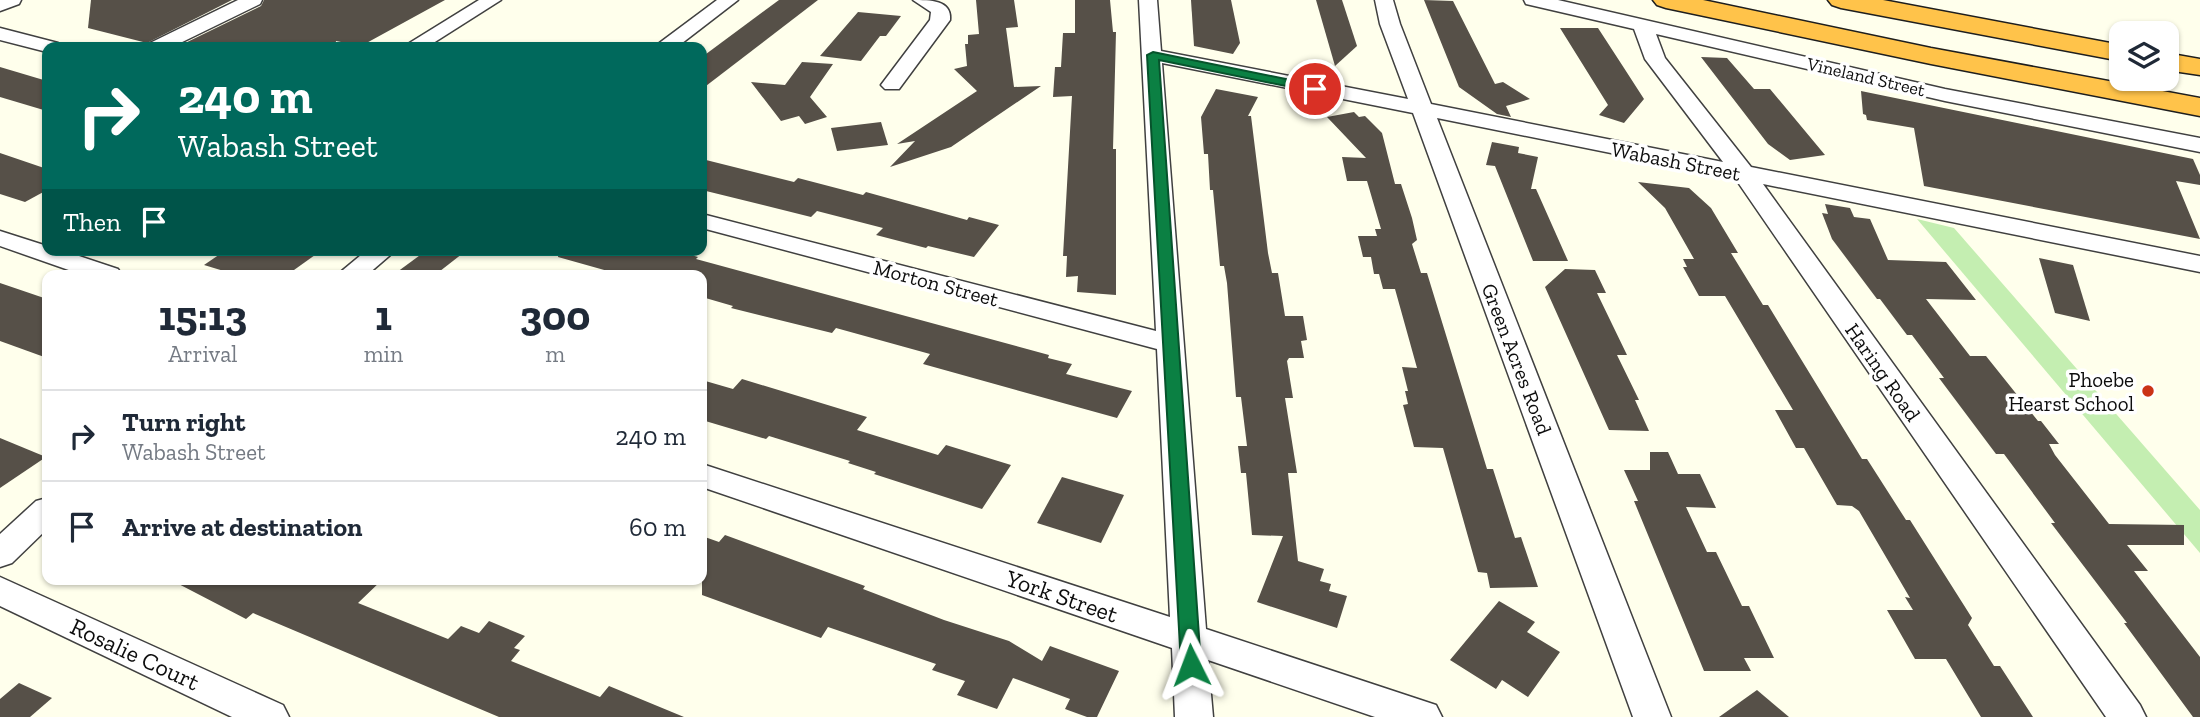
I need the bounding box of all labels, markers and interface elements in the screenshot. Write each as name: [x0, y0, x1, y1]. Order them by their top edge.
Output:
map controls: [2109, 21, 2179, 91]
button: layers: [2109, 21, 2179, 91]
street label: Vineland Street: [1804, 53, 1927, 101]
pin: [1285, 59, 1345, 119]
text: 240 m: [178, 67, 313, 126]
icon: right: [63, 70, 154, 161]
icon: arrive: [1296, 70, 1334, 108]
text: Wabash Street: [178, 127, 378, 165]
street label: Wabash Street: [1609, 136, 1743, 186]
icon: arrive: [135, 203, 173, 241]
text: Then: [63, 206, 121, 238]
street label: Morton Street: [871, 254, 1001, 312]
street label: Green Acres Road: [1477, 280, 1558, 439]
text: 15:13: [159, 290, 247, 341]
text: 1: [375, 290, 392, 341]
text: 300: [520, 290, 590, 341]
street label: Haring Road: [1840, 318, 1926, 426]
text: Arrival: [168, 340, 238, 368]
text: min: [364, 340, 403, 368]
text: m: [545, 340, 565, 368]
place label: Phoebe Hearst School: [2008, 367, 2134, 416]
marker: Phoebe Hearst School: [2140, 383, 2156, 399]
text: Turn right: [122, 406, 245, 438]
icon: right: [63, 417, 101, 455]
text: 240 m: [615, 420, 686, 452]
text: Wabash Street: [122, 438, 266, 466]
icon: arrive: [63, 508, 101, 546]
text: Arrive at destination: [122, 511, 362, 543]
text: 60 m: [629, 511, 686, 543]
street label: York Street: [1001, 563, 1122, 629]
street label: Rosalie Court: [66, 611, 204, 697]
position arrow: [1154, 628, 1228, 702]

